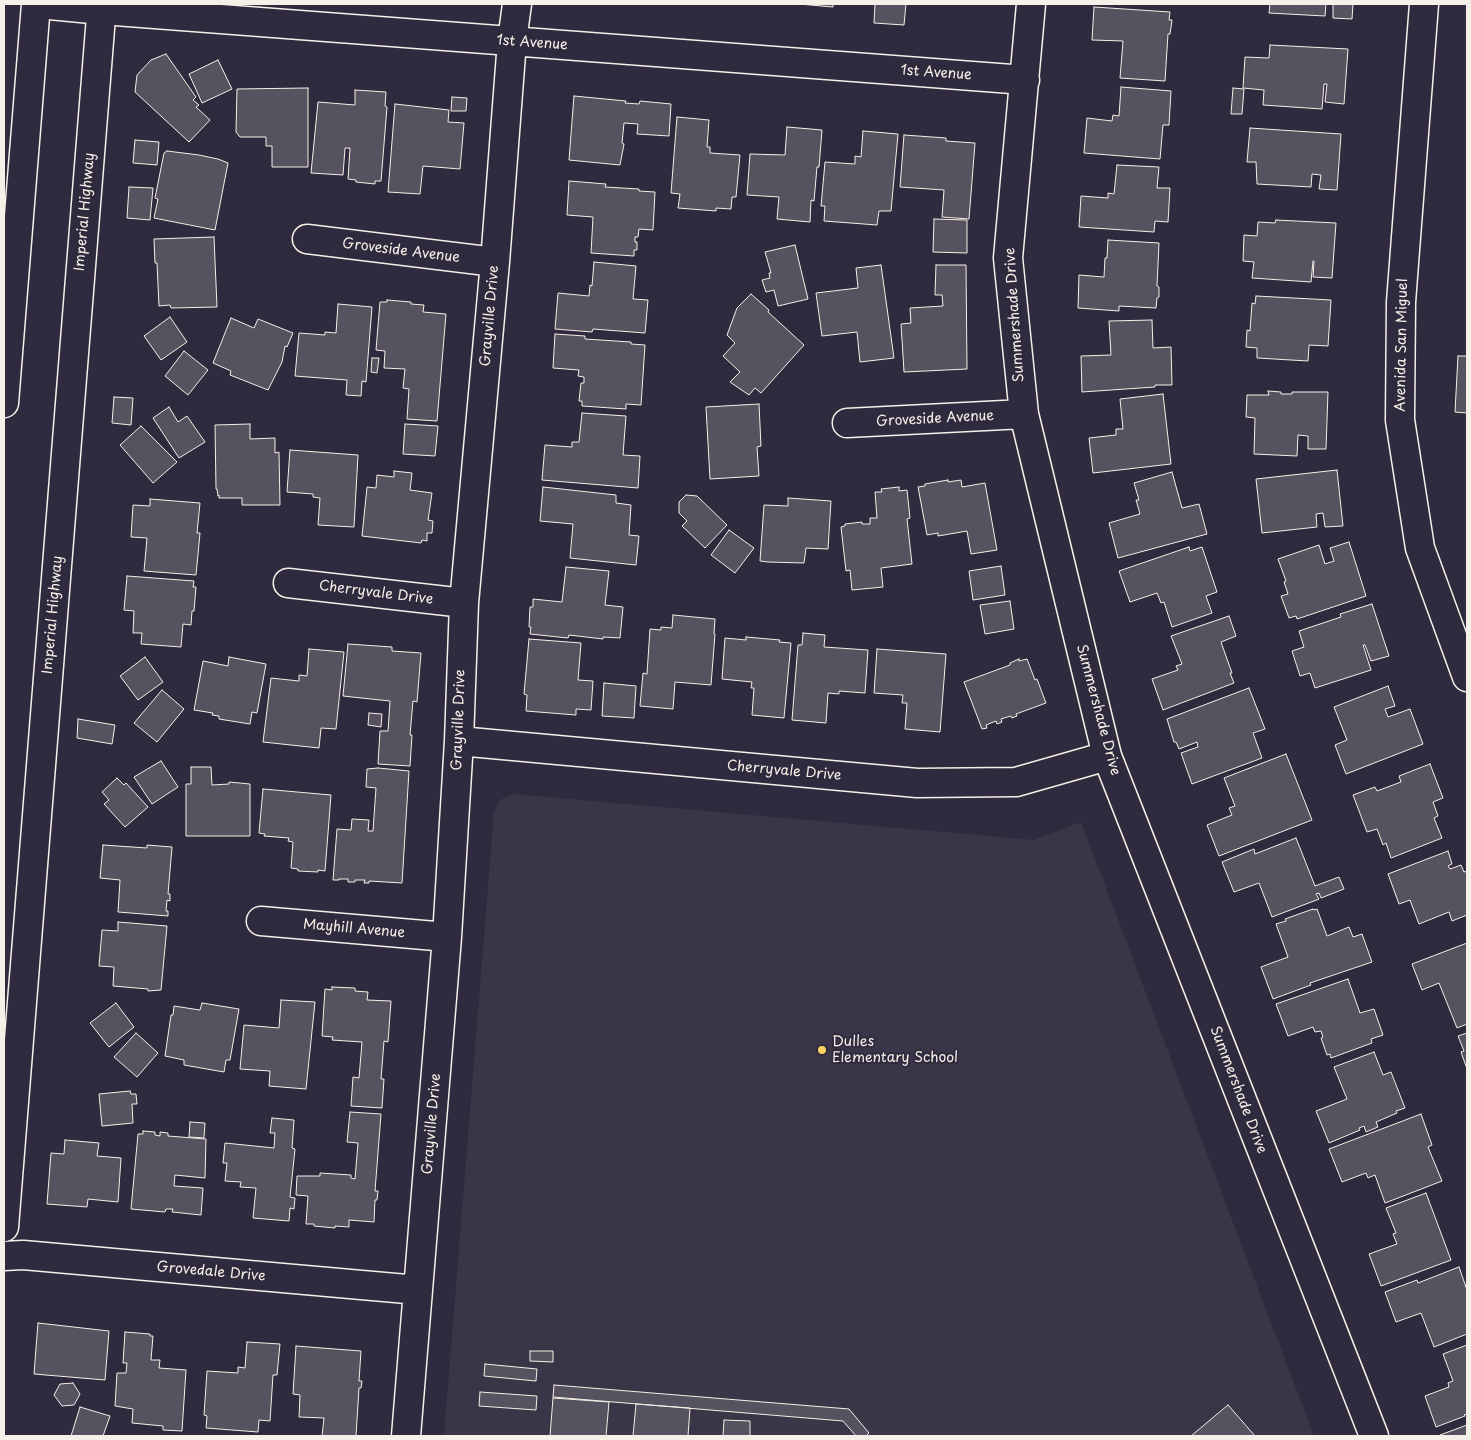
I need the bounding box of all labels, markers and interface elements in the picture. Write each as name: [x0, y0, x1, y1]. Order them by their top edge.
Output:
street label: 1st Avenue: [496, 32, 568, 54]
street label: 1st Avenue: [900, 62, 972, 84]
street label: Imperial Highway: [71, 152, 99, 272]
street label: Groveside Avenue: [341, 235, 461, 267]
street label: Summershade Drive: [1002, 247, 1028, 383]
street label: Grayville Drive: [477, 265, 503, 367]
street label: Avenida San Miguel: [1392, 278, 1412, 412]
street label: Groveside Avenue: [876, 408, 994, 430]
street label: Imperial Highway: [39, 555, 67, 675]
street label: Cherryvale Drive: [318, 578, 434, 608]
street label: Summershade Drive: [1072, 643, 1124, 777]
street label: Grayville Drive: [449, 669, 469, 771]
street label: Cherryvale Drive: [726, 758, 842, 784]
street label: Mayhill Avenue: [302, 916, 406, 942]
street label: Summershade Drive: [1206, 1024, 1270, 1156]
place label: Dulles Elementary School: [832, 1034, 958, 1066]
marker: Dulles Elementary School: [816, 1044, 828, 1056]
street label: Grayville Drive: [419, 1073, 445, 1175]
street label: Grovedale Drive: [156, 1259, 266, 1285]

